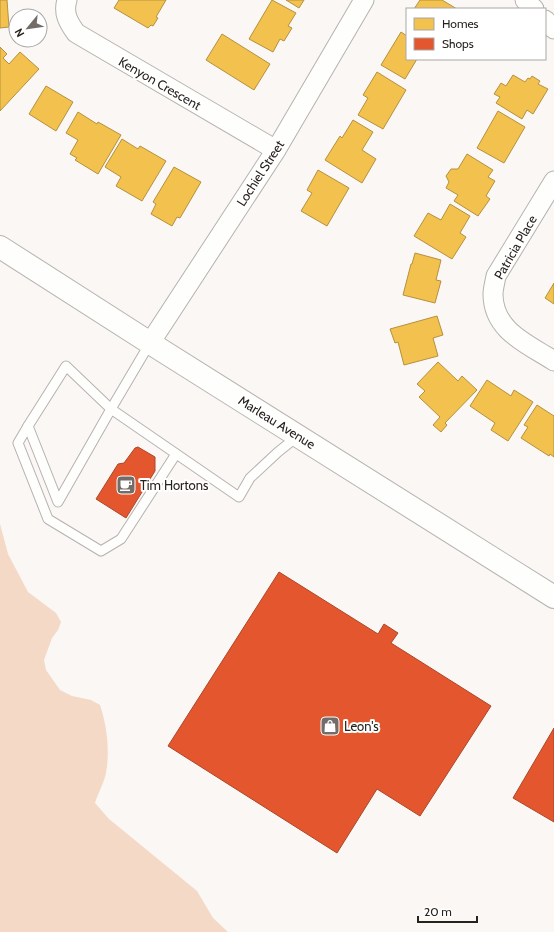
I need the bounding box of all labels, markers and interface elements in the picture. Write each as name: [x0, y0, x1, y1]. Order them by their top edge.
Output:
north arrow: [8, 8, 48, 48]
legend: [406, 8, 546, 60]
text: Homes: [442, 16, 479, 31]
text: N: [11, 26, 27, 40]
text: Shops: [442, 36, 474, 51]
street label: Kenyon Crescent: [116, 53, 205, 113]
street label: Lochiel Street: [233, 137, 288, 209]
street label: Patricia Place: [490, 212, 540, 282]
street label: Marleau Avenue: [236, 392, 319, 452]
cafe icon: Tim Hortons: [115, 474, 137, 496]
place label: Tim Hortons: [140, 477, 209, 493]
shop icon: Leon's: [319, 715, 341, 737]
place label: Leon's: [344, 718, 379, 734]
scale bar: [418, 898, 477, 924]
text: 20 m: [424, 904, 452, 919]

